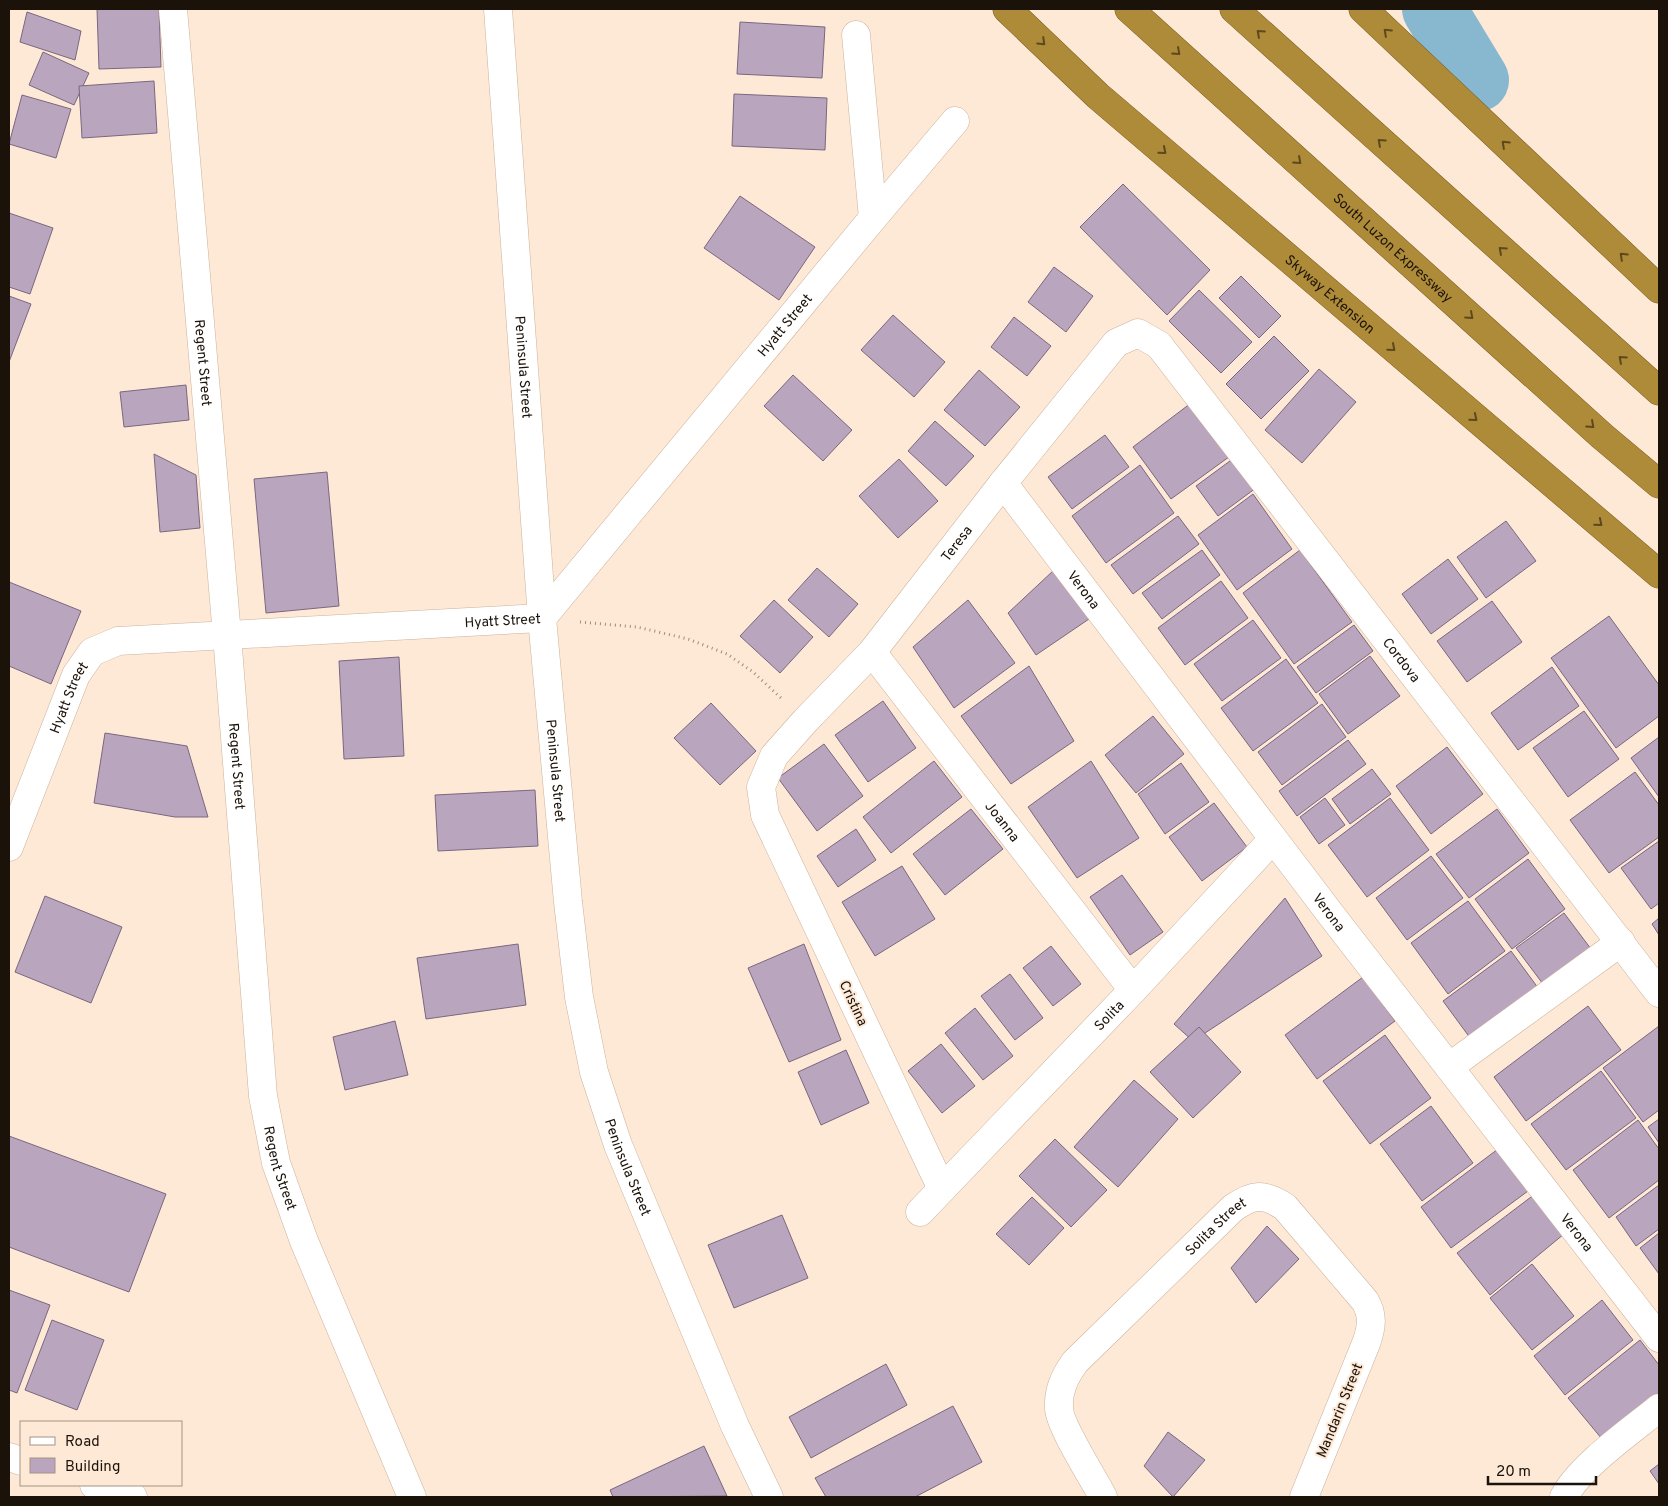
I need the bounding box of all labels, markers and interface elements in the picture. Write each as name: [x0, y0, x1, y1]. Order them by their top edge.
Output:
one-way arrow: [1384, 29, 1393, 38]
one-way arrow: [1257, 30, 1266, 39]
one-way arrow: [1036, 36, 1045, 45]
one-way arrow: [1171, 47, 1180, 56]
one-way arrow: [1377, 138, 1386, 147]
one-way arrow: [1502, 141, 1511, 150]
one-way arrow: [1157, 145, 1166, 154]
one-way arrow: [1292, 155, 1301, 164]
street label: South Luzon Expressway: [1329, 190, 1456, 307]
one-way arrow: [1498, 247, 1507, 256]
street label: Skyway Extension: [1281, 252, 1378, 338]
one-way arrow: [1620, 253, 1629, 262]
street label: Hyatt Street: [755, 291, 817, 361]
one-way arrow: [1465, 311, 1474, 320]
street label: Peninsula Street: [510, 315, 535, 419]
street label: Regent Street: [190, 319, 214, 407]
one-way arrow: [1387, 342, 1396, 351]
one-way arrow: [1619, 356, 1628, 365]
one-way arrow: [1469, 412, 1478, 421]
one-way arrow: [1585, 420, 1594, 429]
one-way arrow: [1593, 517, 1602, 526]
street label: Teresa: [938, 523, 977, 566]
street label: Verona: [1063, 568, 1103, 613]
street label: Hyatt Street: [464, 611, 541, 632]
street label: Cordova: [1378, 635, 1423, 686]
street label: Hyatt Street: [47, 659, 93, 736]
street label: Peninsula Street: [541, 719, 568, 823]
street label: Regent Street: [224, 722, 248, 810]
street label: Joanna: [981, 799, 1023, 846]
street label: Verona: [1308, 891, 1348, 936]
street label: Cristina: [835, 978, 871, 1029]
street label: Solita: [1091, 997, 1128, 1035]
street label: Peninsula Street: [600, 1117, 654, 1219]
street label: Regent Street: [259, 1125, 299, 1213]
street label: Solita Street: [1182, 1195, 1250, 1260]
street label: Verona: [1556, 1211, 1596, 1256]
street label: Mandarin Street: [1314, 1361, 1367, 1460]
legend: [20, 1421, 182, 1486]
text: Road: [65, 1433, 100, 1452]
scale bar: [1488, 1454, 1596, 1486]
text: Building: [65, 1458, 120, 1477]
text: 20 m: [1496, 1463, 1531, 1482]

